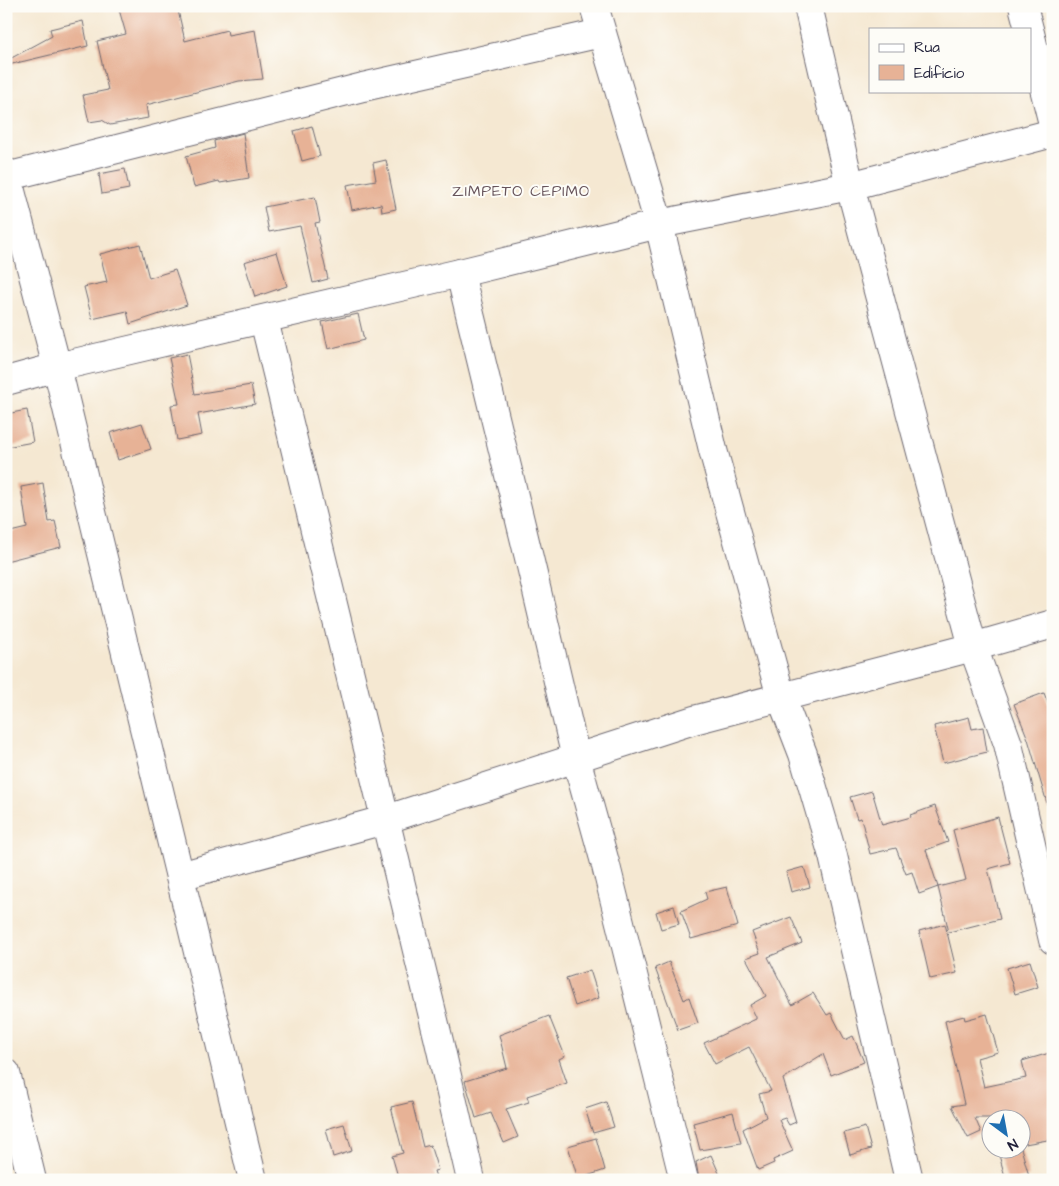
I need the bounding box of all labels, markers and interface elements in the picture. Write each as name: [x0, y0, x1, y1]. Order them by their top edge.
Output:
legend: [869, 28, 1032, 92]
text: Rua: [914, 37, 940, 58]
text: Edifício: [914, 63, 965, 84]
district label: ZIMPETO CEPIMO: [452, 181, 590, 202]
north arrow: [982, 1108, 1032, 1158]
text: N: [1003, 1133, 1021, 1155]

